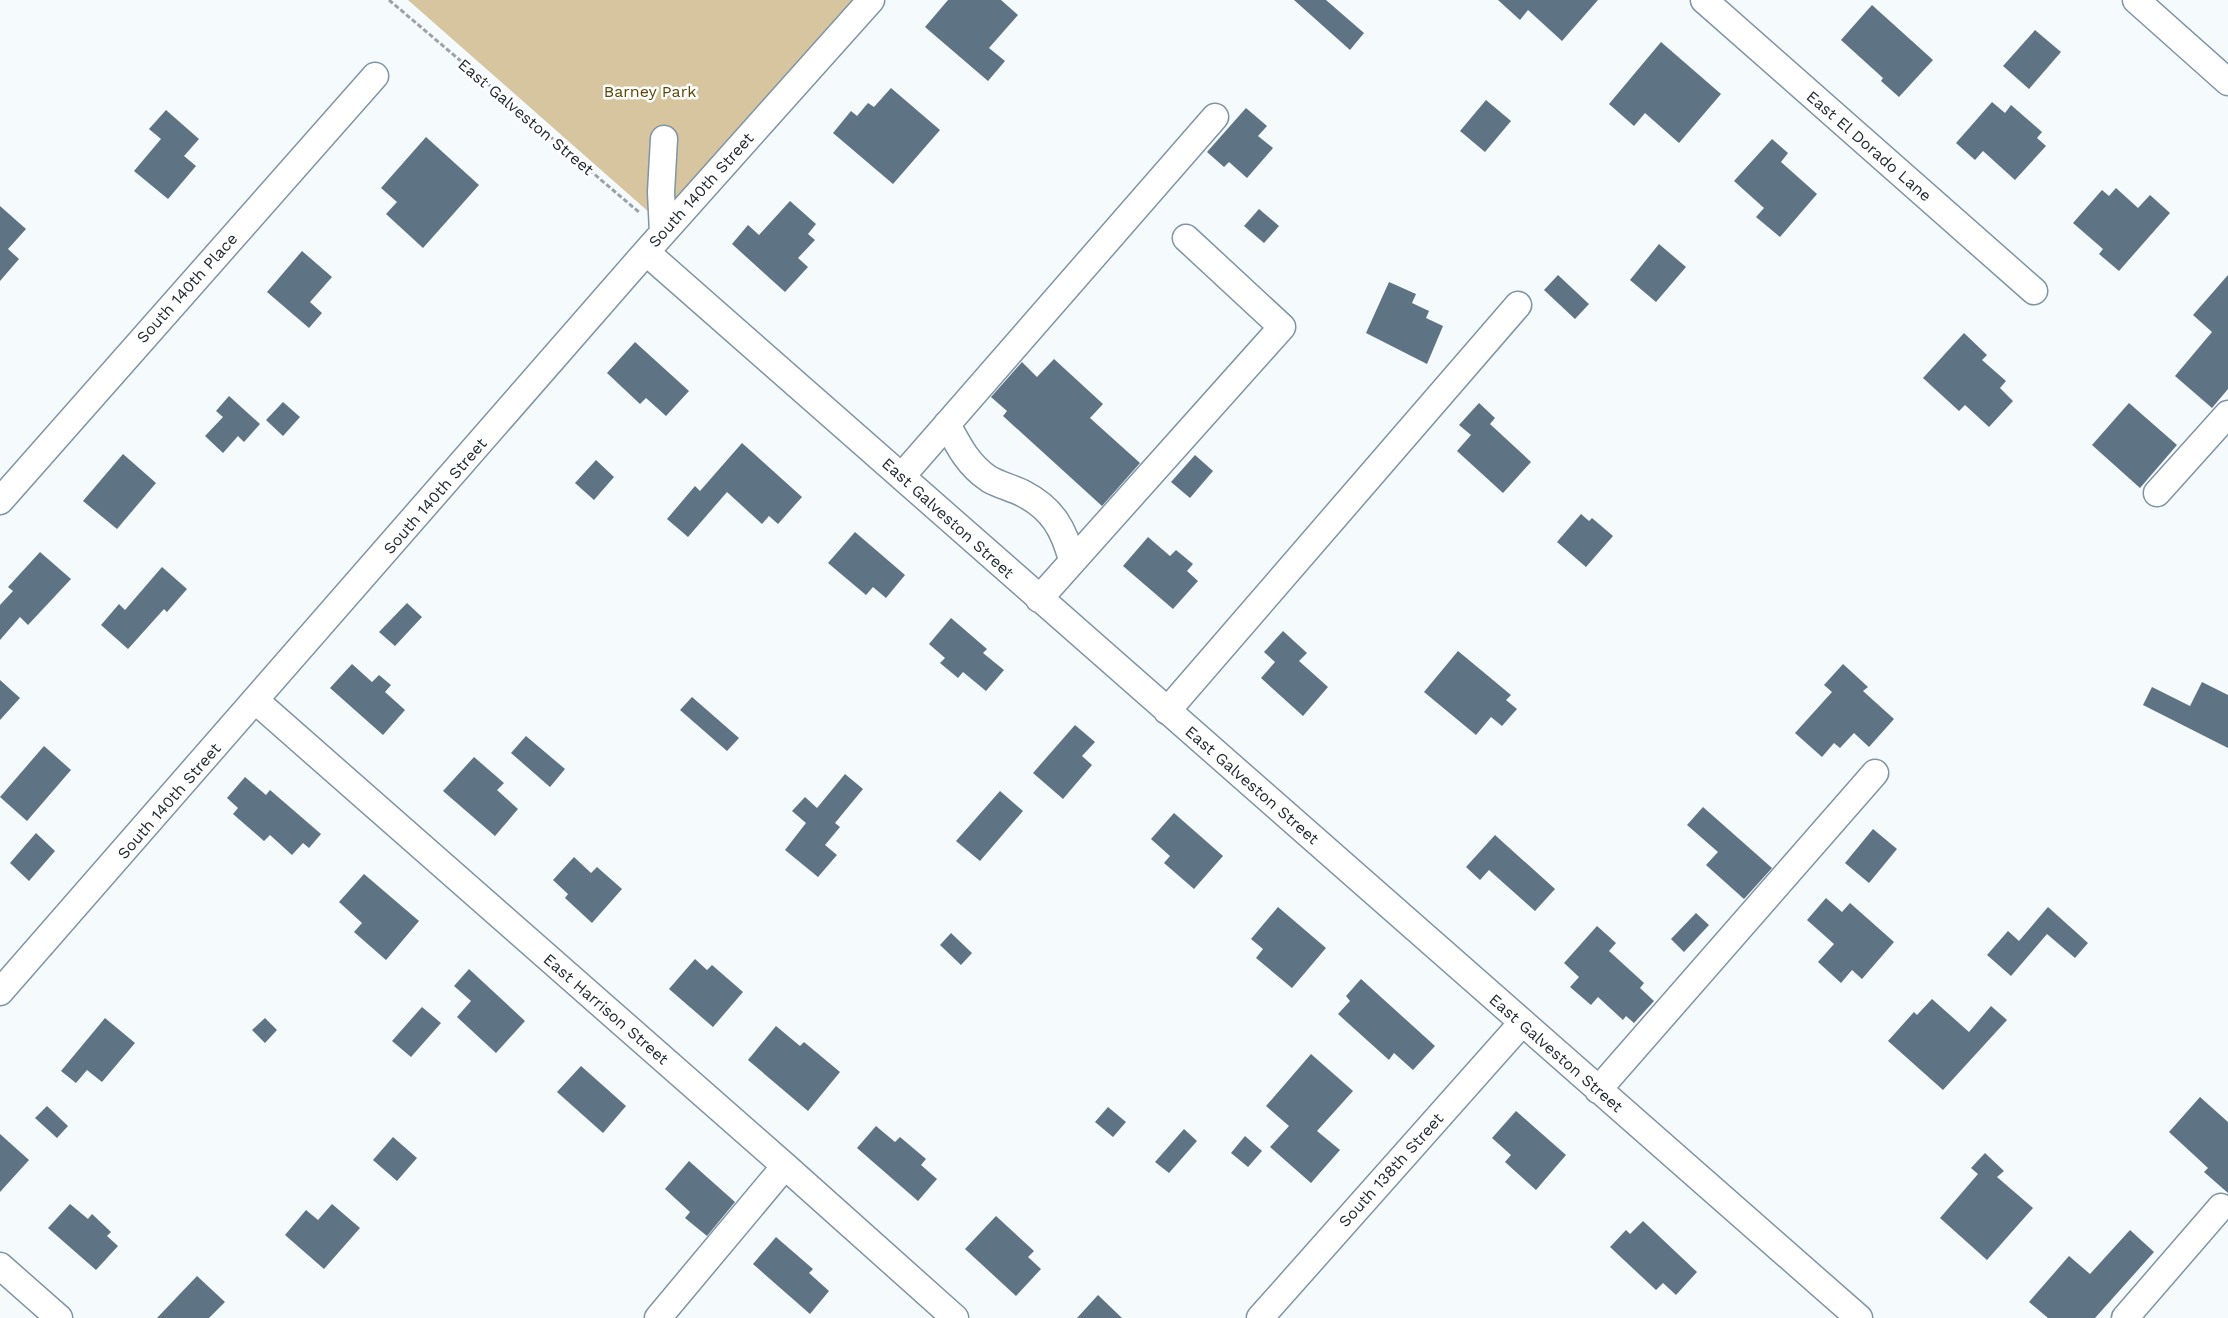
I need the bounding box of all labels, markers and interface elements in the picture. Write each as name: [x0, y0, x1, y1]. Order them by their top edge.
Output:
street label: East Galveston Street: [454, 55, 598, 179]
park label: Barney Park: [604, 82, 696, 101]
street label: East El Dorado Lane: [1803, 87, 1935, 205]
street label: South 140th Street: [645, 129, 758, 251]
street label: South 140th Place: [133, 229, 241, 347]
street label: South 140th Street: [379, 434, 491, 558]
street label: East Galveston Street: [878, 454, 1018, 582]
street label: East Galveston Street: [1181, 722, 1323, 848]
street label: South 140th Street: [113, 739, 225, 863]
street label: East Harrison Street: [540, 950, 673, 1069]
street label: East Galveston Street: [1485, 990, 1627, 1116]
street label: South 138th Street: [1335, 1109, 1447, 1231]

